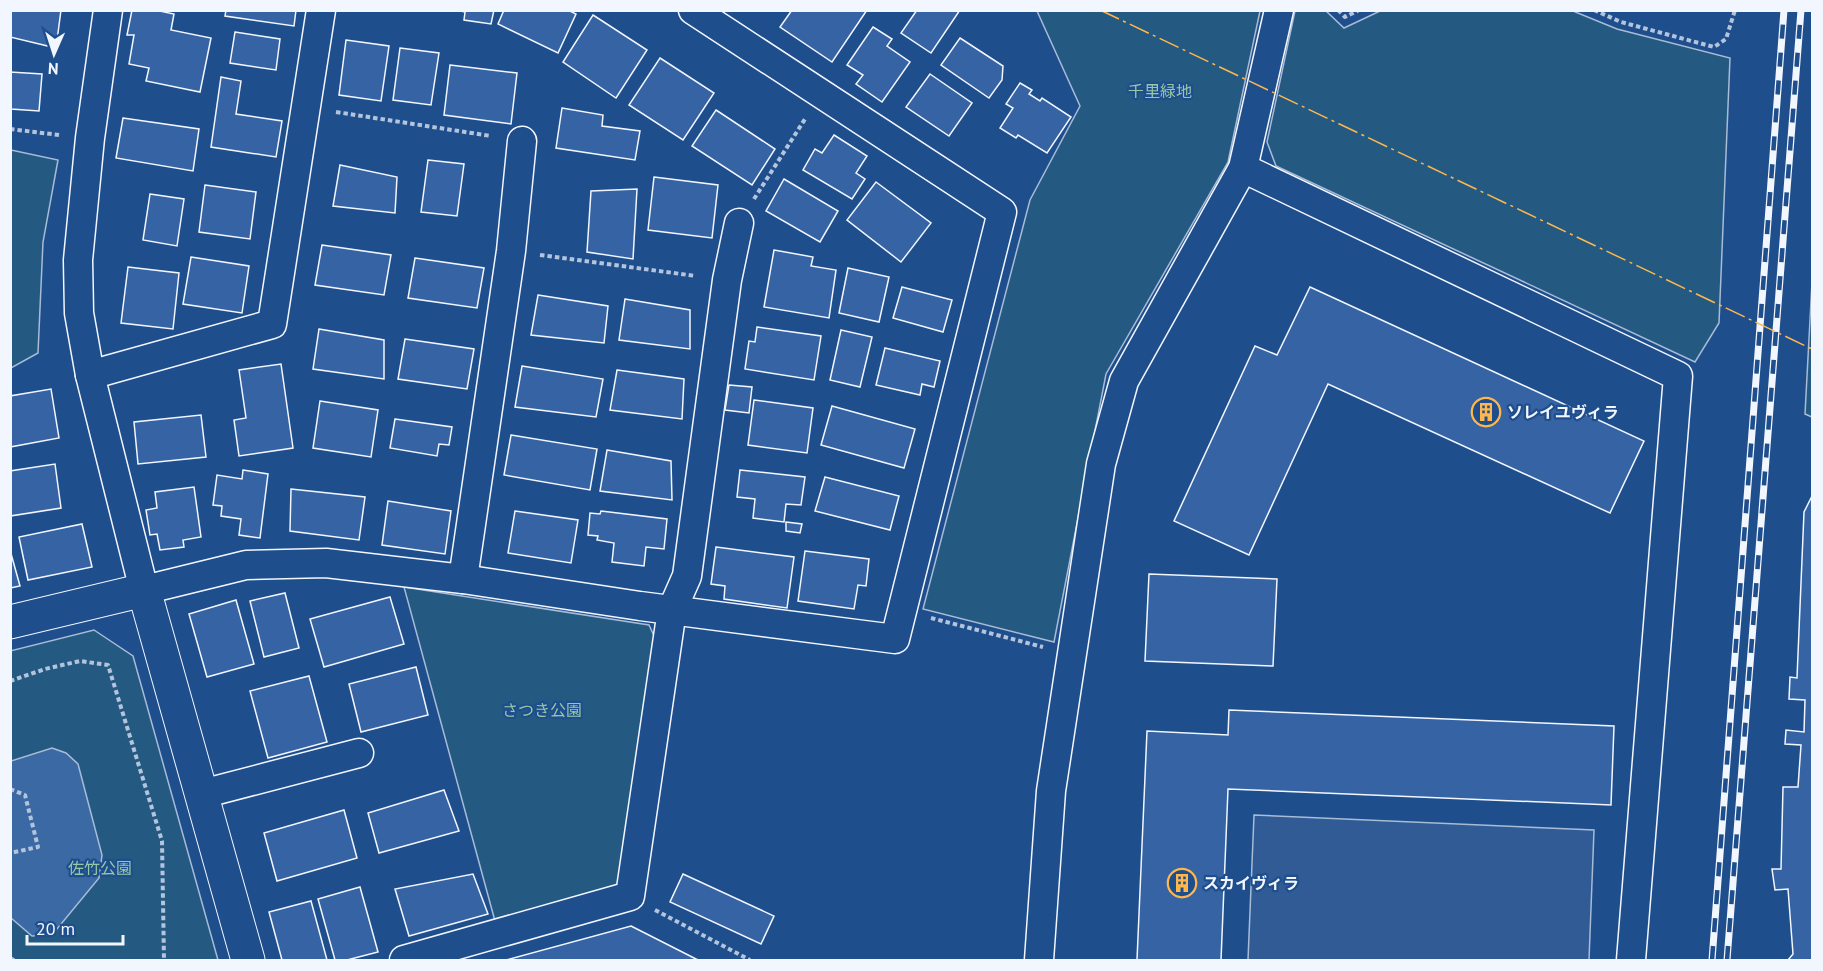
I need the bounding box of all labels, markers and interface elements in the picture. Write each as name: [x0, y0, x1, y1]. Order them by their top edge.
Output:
north arrow: [24, 24, 84, 84]
text: N: [47, 59, 59, 79]
park label: 千里緑地: [1128, 81, 1192, 101]
building icon: ソレイユヴィラ: [1470, 396, 1502, 428]
place label: ソレイユヴィラ: [1507, 402, 1619, 422]
park label: さつき公園: [502, 700, 582, 720]
park label: 佐竹公園: [68, 858, 132, 878]
building icon: スカイヴィラ: [1166, 867, 1198, 899]
place label: スカイヴィラ: [1203, 873, 1299, 893]
scale bar: [27, 908, 123, 946]
text: 20 m: [36, 917, 75, 940]

